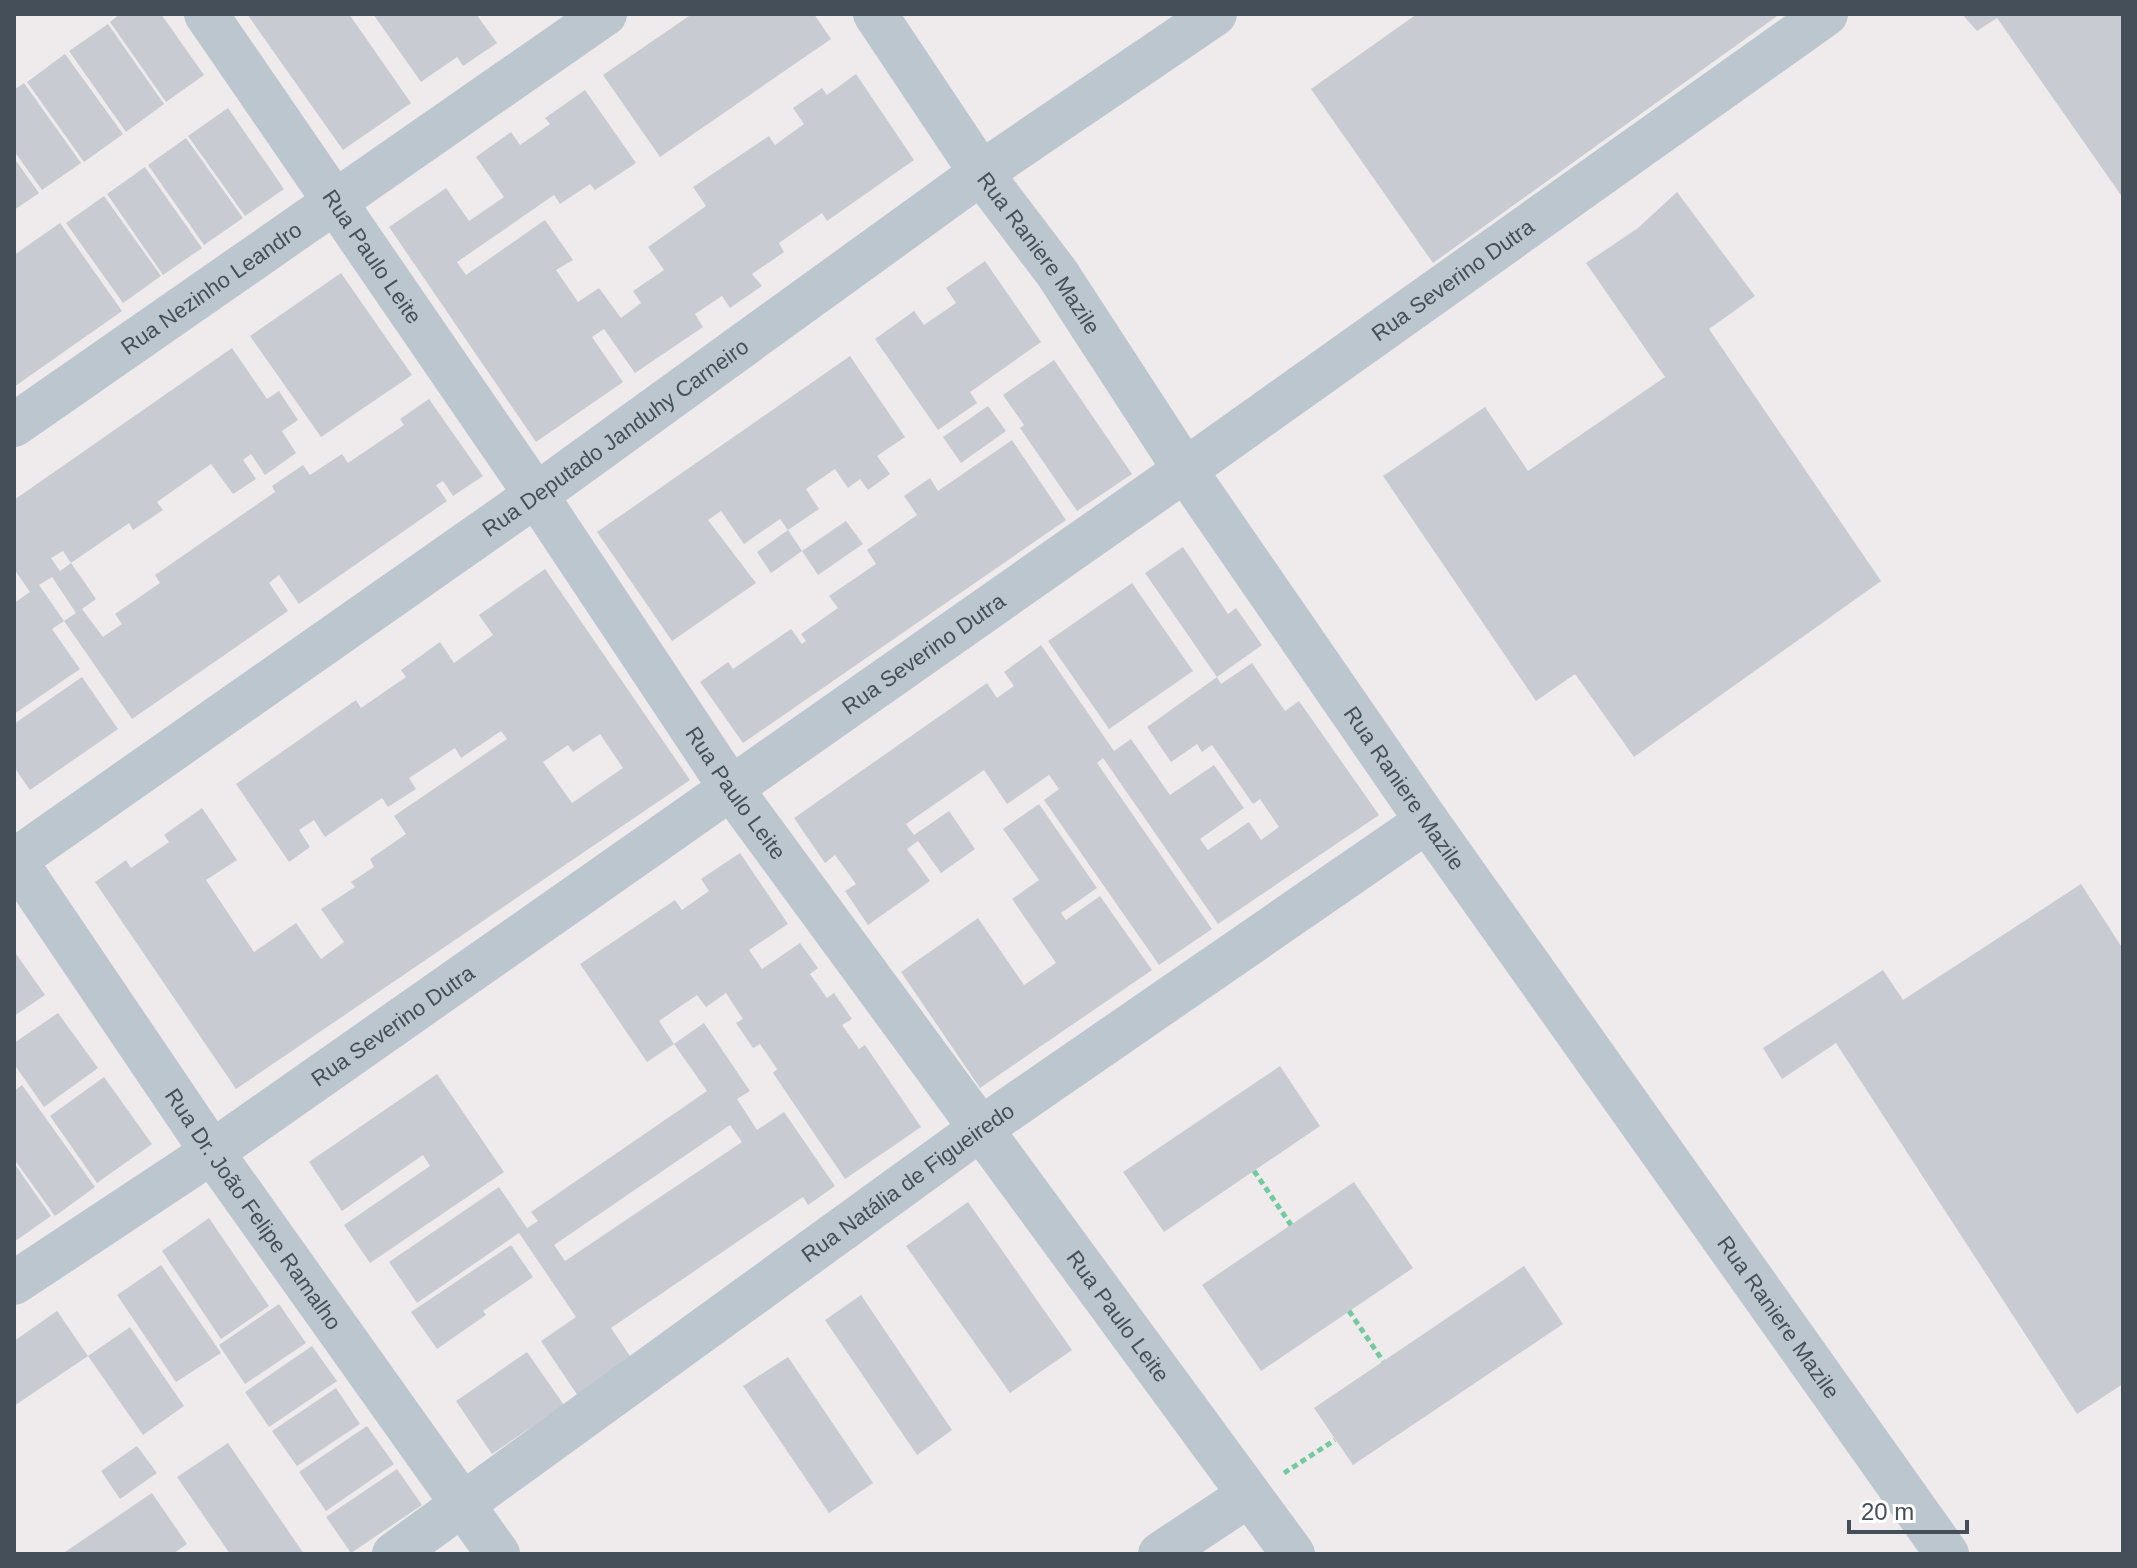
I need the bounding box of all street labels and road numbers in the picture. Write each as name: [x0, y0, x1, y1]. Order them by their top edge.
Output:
street label: Rua Raniere Mazile: [972, 168, 1105, 339]
street label: Rua Paulo Leite: [317, 185, 427, 328]
street label: Rua Severino Dutra: [1367, 213, 1540, 346]
street label: Rua Nezinho Leandro: [116, 217, 306, 360]
street label: Rua Deputado Janduhy Carneiro: [477, 334, 753, 542]
street label: Rua Severino Dutra: [837, 588, 1011, 720]
street label: Rua Raniere Mazile: [1339, 702, 1470, 875]
street label: Rua Paulo Leite: [680, 722, 791, 864]
street label: Rua Severino Dutra: [307, 960, 480, 1092]
street label: Rua Dr. João Felipe Ramalho: [160, 1084, 346, 1335]
street label: Rua Natália de Figueiredo: [797, 1098, 1019, 1268]
street label: Rua Raniere Mazile: [1712, 1231, 1845, 1403]
street label: Rua Paulo Leite: [1061, 1246, 1174, 1387]

